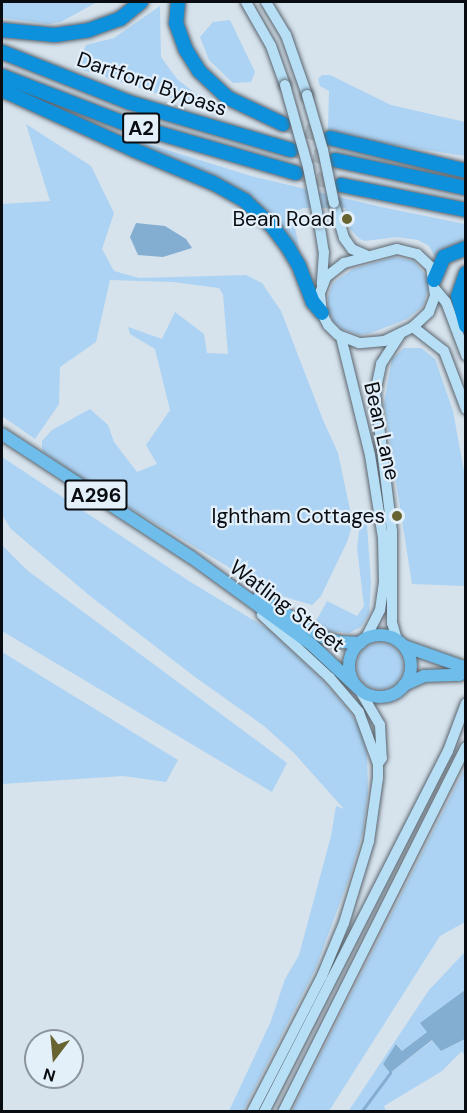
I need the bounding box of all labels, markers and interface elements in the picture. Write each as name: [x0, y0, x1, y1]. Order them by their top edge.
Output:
street label: Dartford Bypass: [74, 47, 230, 121]
road number: A2: [122, 111, 160, 145]
place label: Bean Road: [232, 206, 335, 232]
marker: Bean Road: [340, 212, 354, 226]
street label: Bean Lane: [358, 379, 406, 483]
road number: A296: [63, 478, 129, 512]
place label: Ightham Cottages: [212, 503, 385, 529]
marker: Ightham Cottages: [390, 509, 404, 523]
street label: Watling Street: [225, 555, 349, 657]
north arrow: [24, 1029, 84, 1089]
text: N: [41, 1063, 58, 1087]

